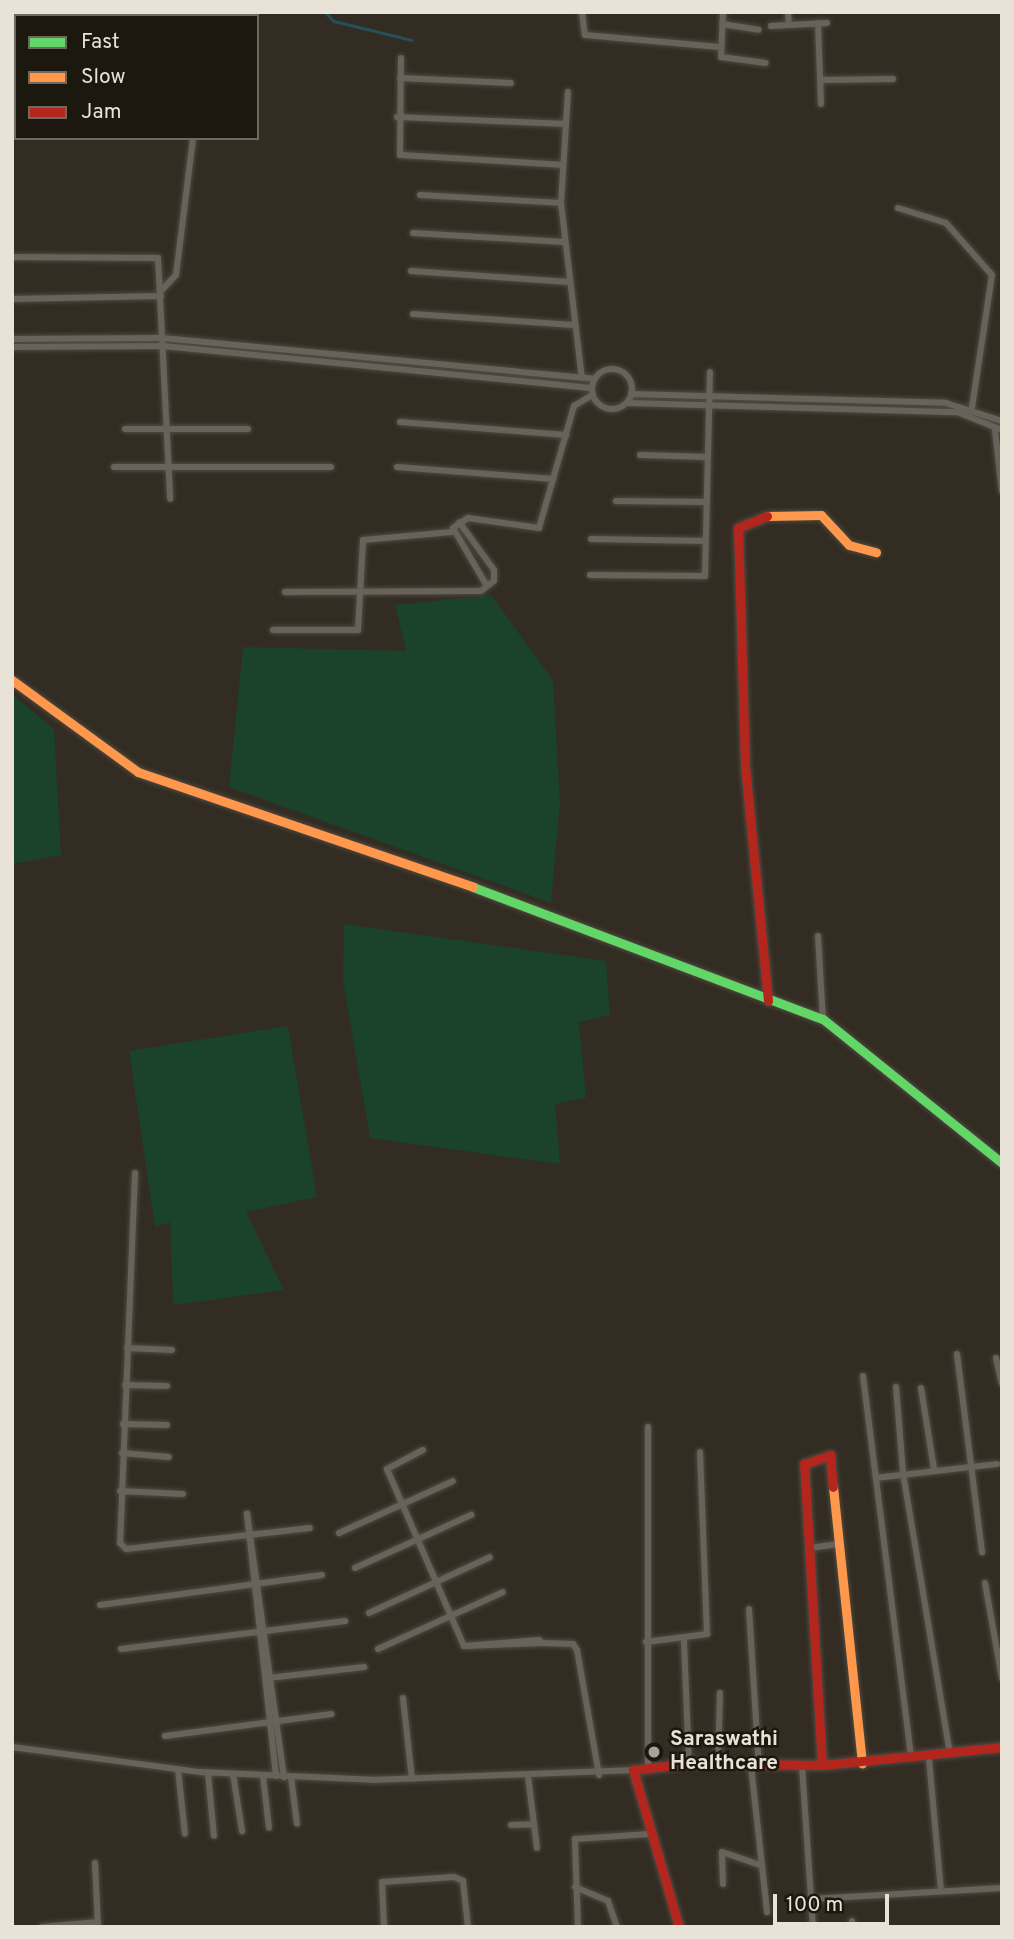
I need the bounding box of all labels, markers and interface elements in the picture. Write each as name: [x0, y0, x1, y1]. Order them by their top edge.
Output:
legend: [14, 14, 259, 140]
text: Fast: [81, 29, 120, 56]
text: Slow: [81, 64, 126, 91]
text: Jam: [81, 99, 122, 126]
place label: Saraswathi Healthcare: [670, 1727, 778, 1777]
marker: Saraswathi Healthcare: [644, 1742, 664, 1762]
scale bar: [776, 1880, 892, 1924]
text: 100 m: [786, 1892, 843, 1919]

